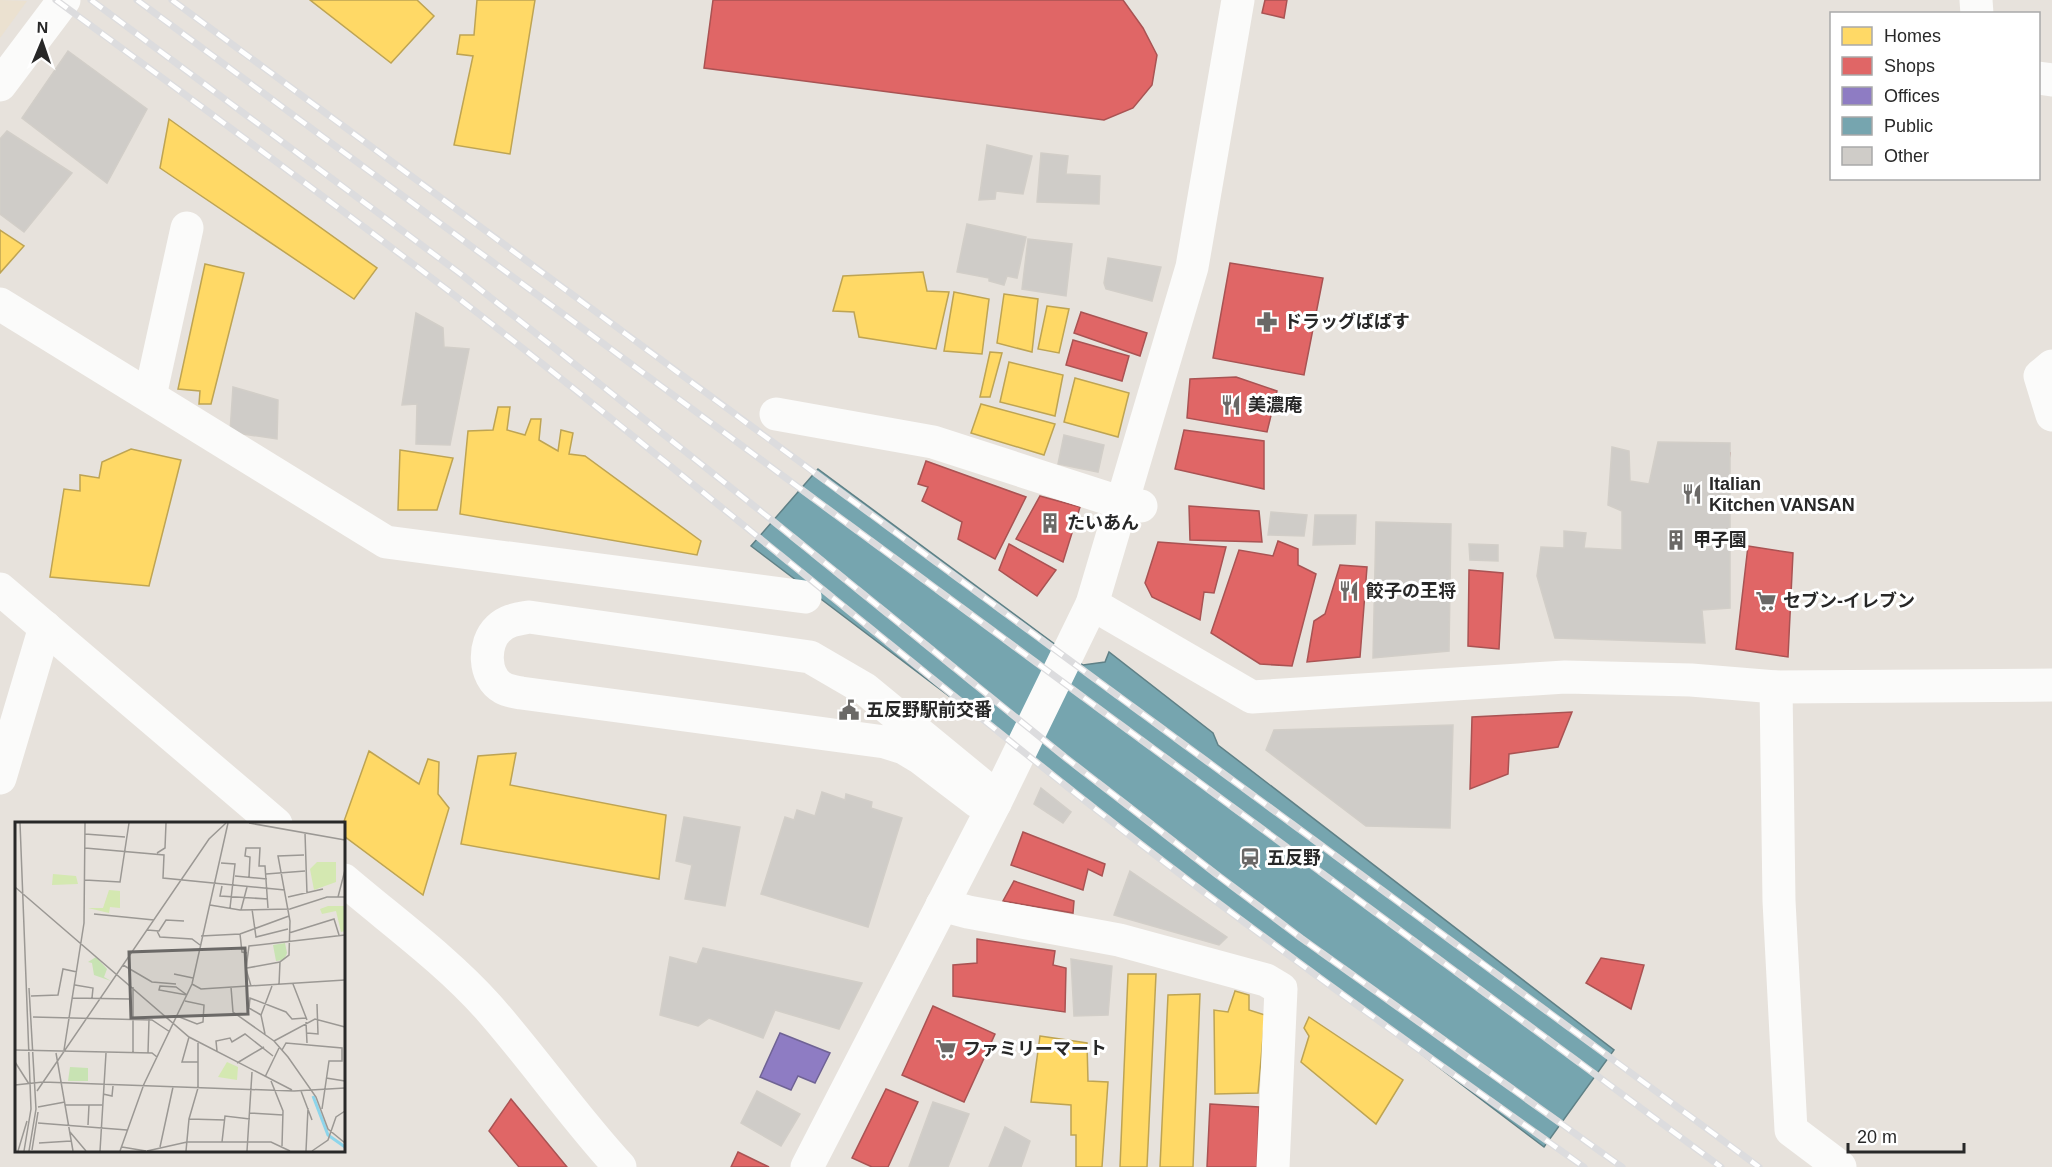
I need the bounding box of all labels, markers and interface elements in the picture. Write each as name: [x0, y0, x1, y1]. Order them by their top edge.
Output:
north arrow: [12, 12, 72, 72]
legend: [1830, 12, 2040, 180]
text: N: [36, 19, 49, 36]
text: Homes: [1884, 26, 1941, 46]
text: Shops: [1884, 56, 1935, 76]
text: Offices: [1884, 86, 1940, 106]
text: Public: [1884, 116, 1933, 136]
text: Other: [1884, 146, 1929, 166]
pharmacy icon: ドラッグぱぱす: [1255, 310, 1279, 334]
place label: ドラッグぱぱす: [1284, 312, 1410, 332]
restaurant icon: 美濃庵: [1219, 393, 1243, 417]
place label: 美濃庵: [1248, 395, 1302, 415]
place label: Italian Kitchen VANSAN: [1709, 474, 1855, 515]
restaurant icon: Italian Kitchen VANSAN: [1680, 482, 1704, 506]
building icon: たいあん: [1038, 511, 1062, 535]
place label: たいあん: [1067, 513, 1139, 533]
building icon: 甲子園: [1664, 528, 1688, 552]
place label: 甲子園: [1693, 530, 1747, 550]
restaurant icon: 餃子の王将: [1337, 579, 1361, 603]
place label: 餃子の王将: [1365, 581, 1456, 601]
supermarket icon: セブン-イレブン: [1754, 589, 1778, 613]
place label: セブン-イレブン: [1783, 591, 1915, 611]
public building icon: 五反野駅前交番: [837, 698, 861, 722]
place label: 五反野駅前交番: [866, 700, 992, 720]
inset map: [15, 822, 345, 1152]
station icon: 五反野: [1238, 846, 1262, 870]
place label: 五反野: [1267, 848, 1321, 868]
supermarket icon: ファミリーマート: [934, 1037, 958, 1061]
place label: ファミリーマート: [963, 1039, 1107, 1059]
scale bar: [1848, 1116, 1964, 1154]
text: 20 m: [1857, 1127, 1897, 1147]

